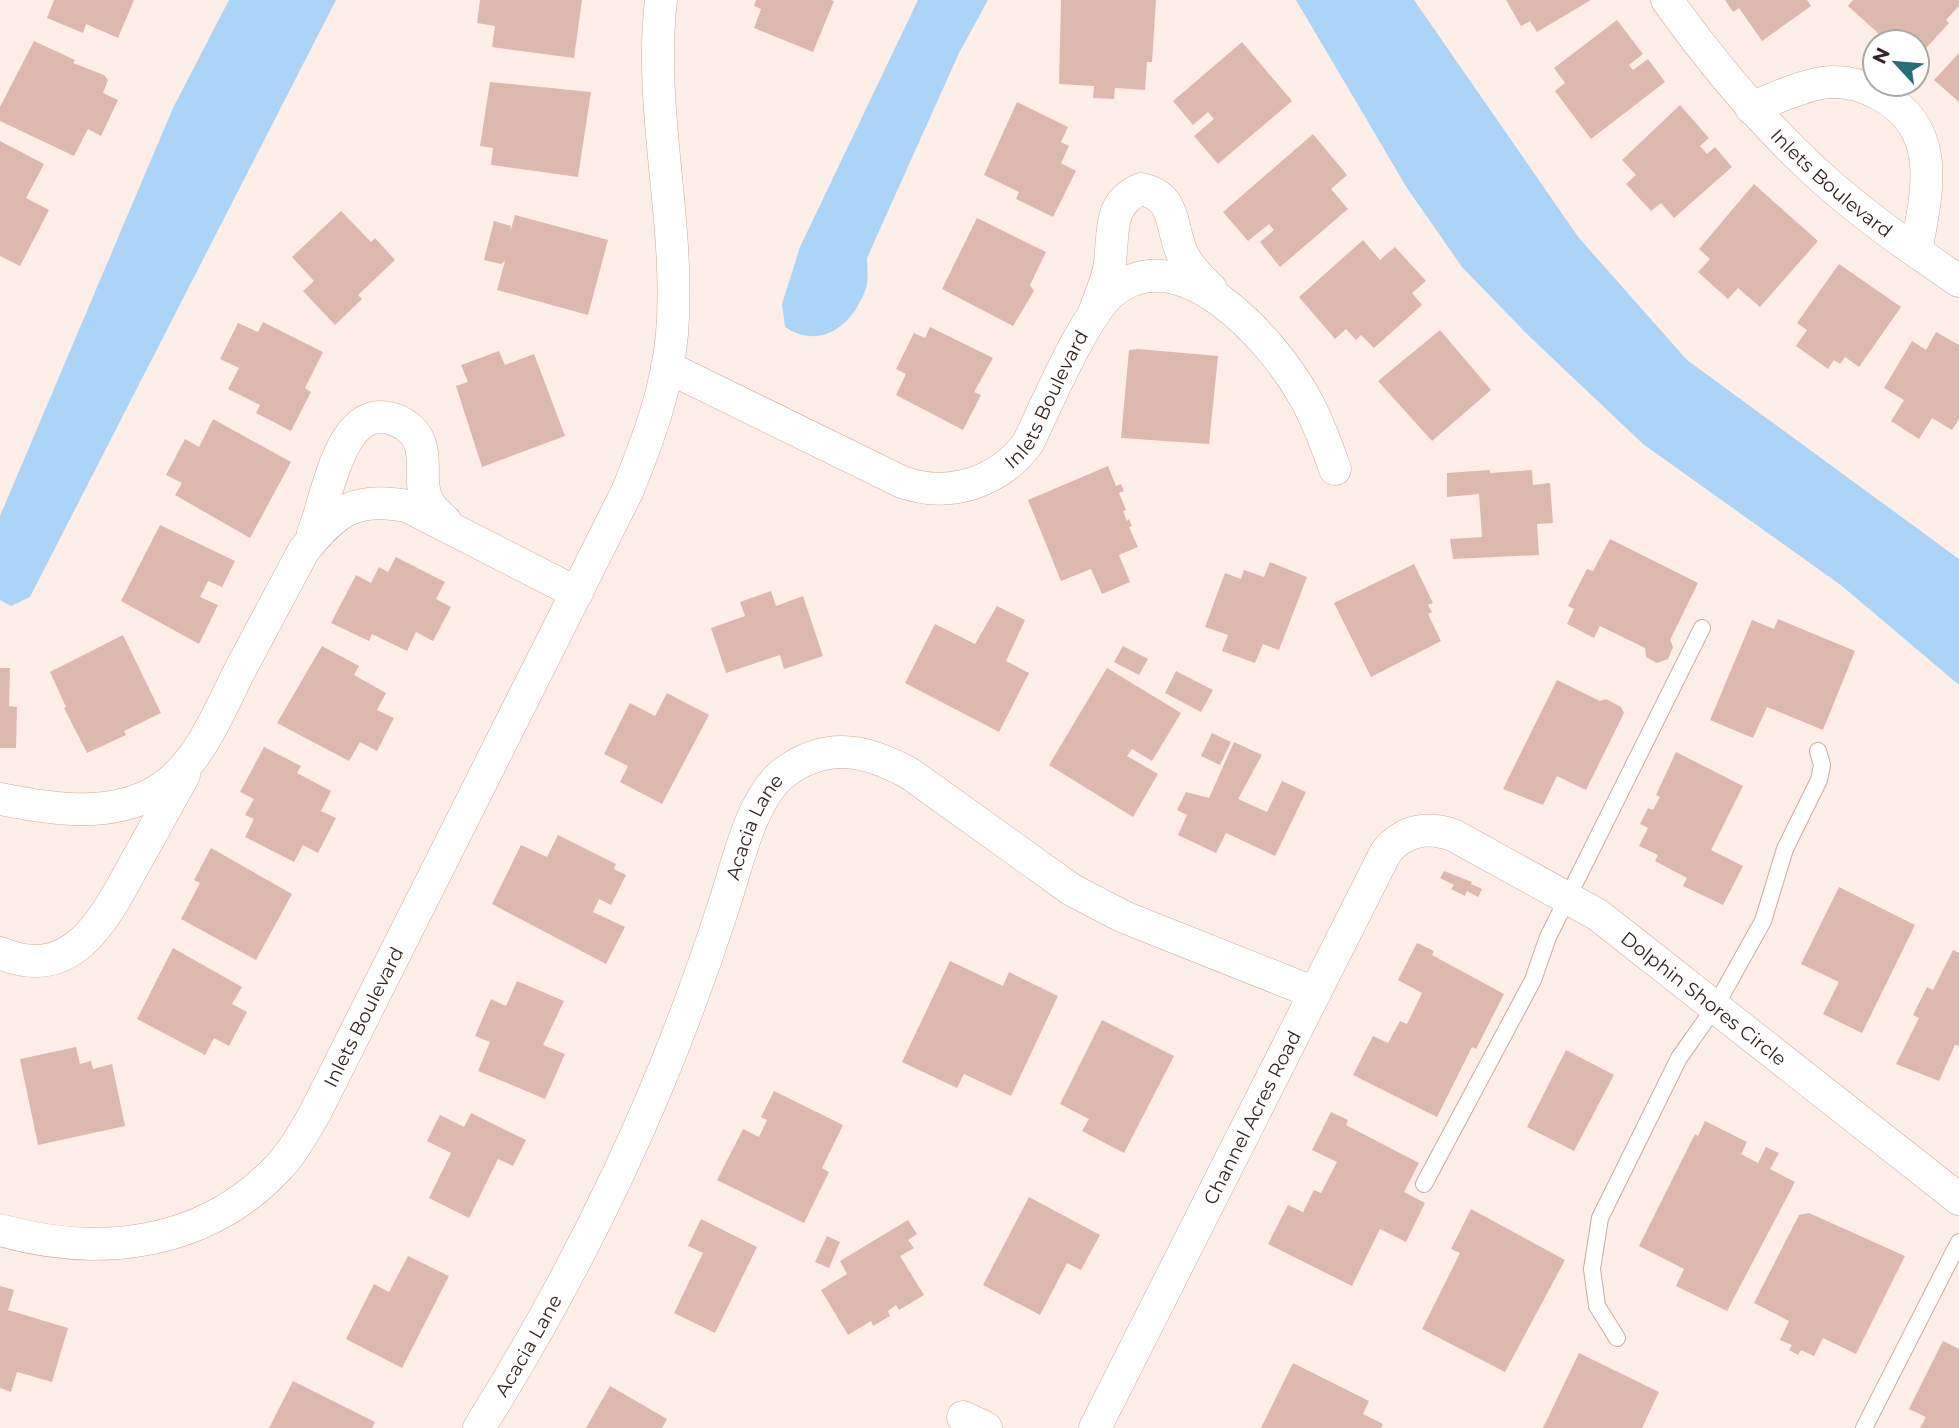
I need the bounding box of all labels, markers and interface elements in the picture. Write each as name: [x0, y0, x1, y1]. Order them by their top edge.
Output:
north arrow: [1861, 28, 1931, 98]
text: N: [1867, 44, 1895, 68]
street label: Inlets Boulevard: [1766, 124, 1897, 242]
street label: Inlets Boulevard: [1000, 326, 1093, 473]
street label: Acacia Lane: [721, 769, 788, 883]
street label: Dolphin Shores Circle: [1617, 926, 1791, 1071]
street label: Inlets Boulevard: [318, 943, 408, 1091]
street label: Channel Acres Road: [1198, 1027, 1305, 1208]
street label: Acacia Lane: [490, 1290, 566, 1401]

